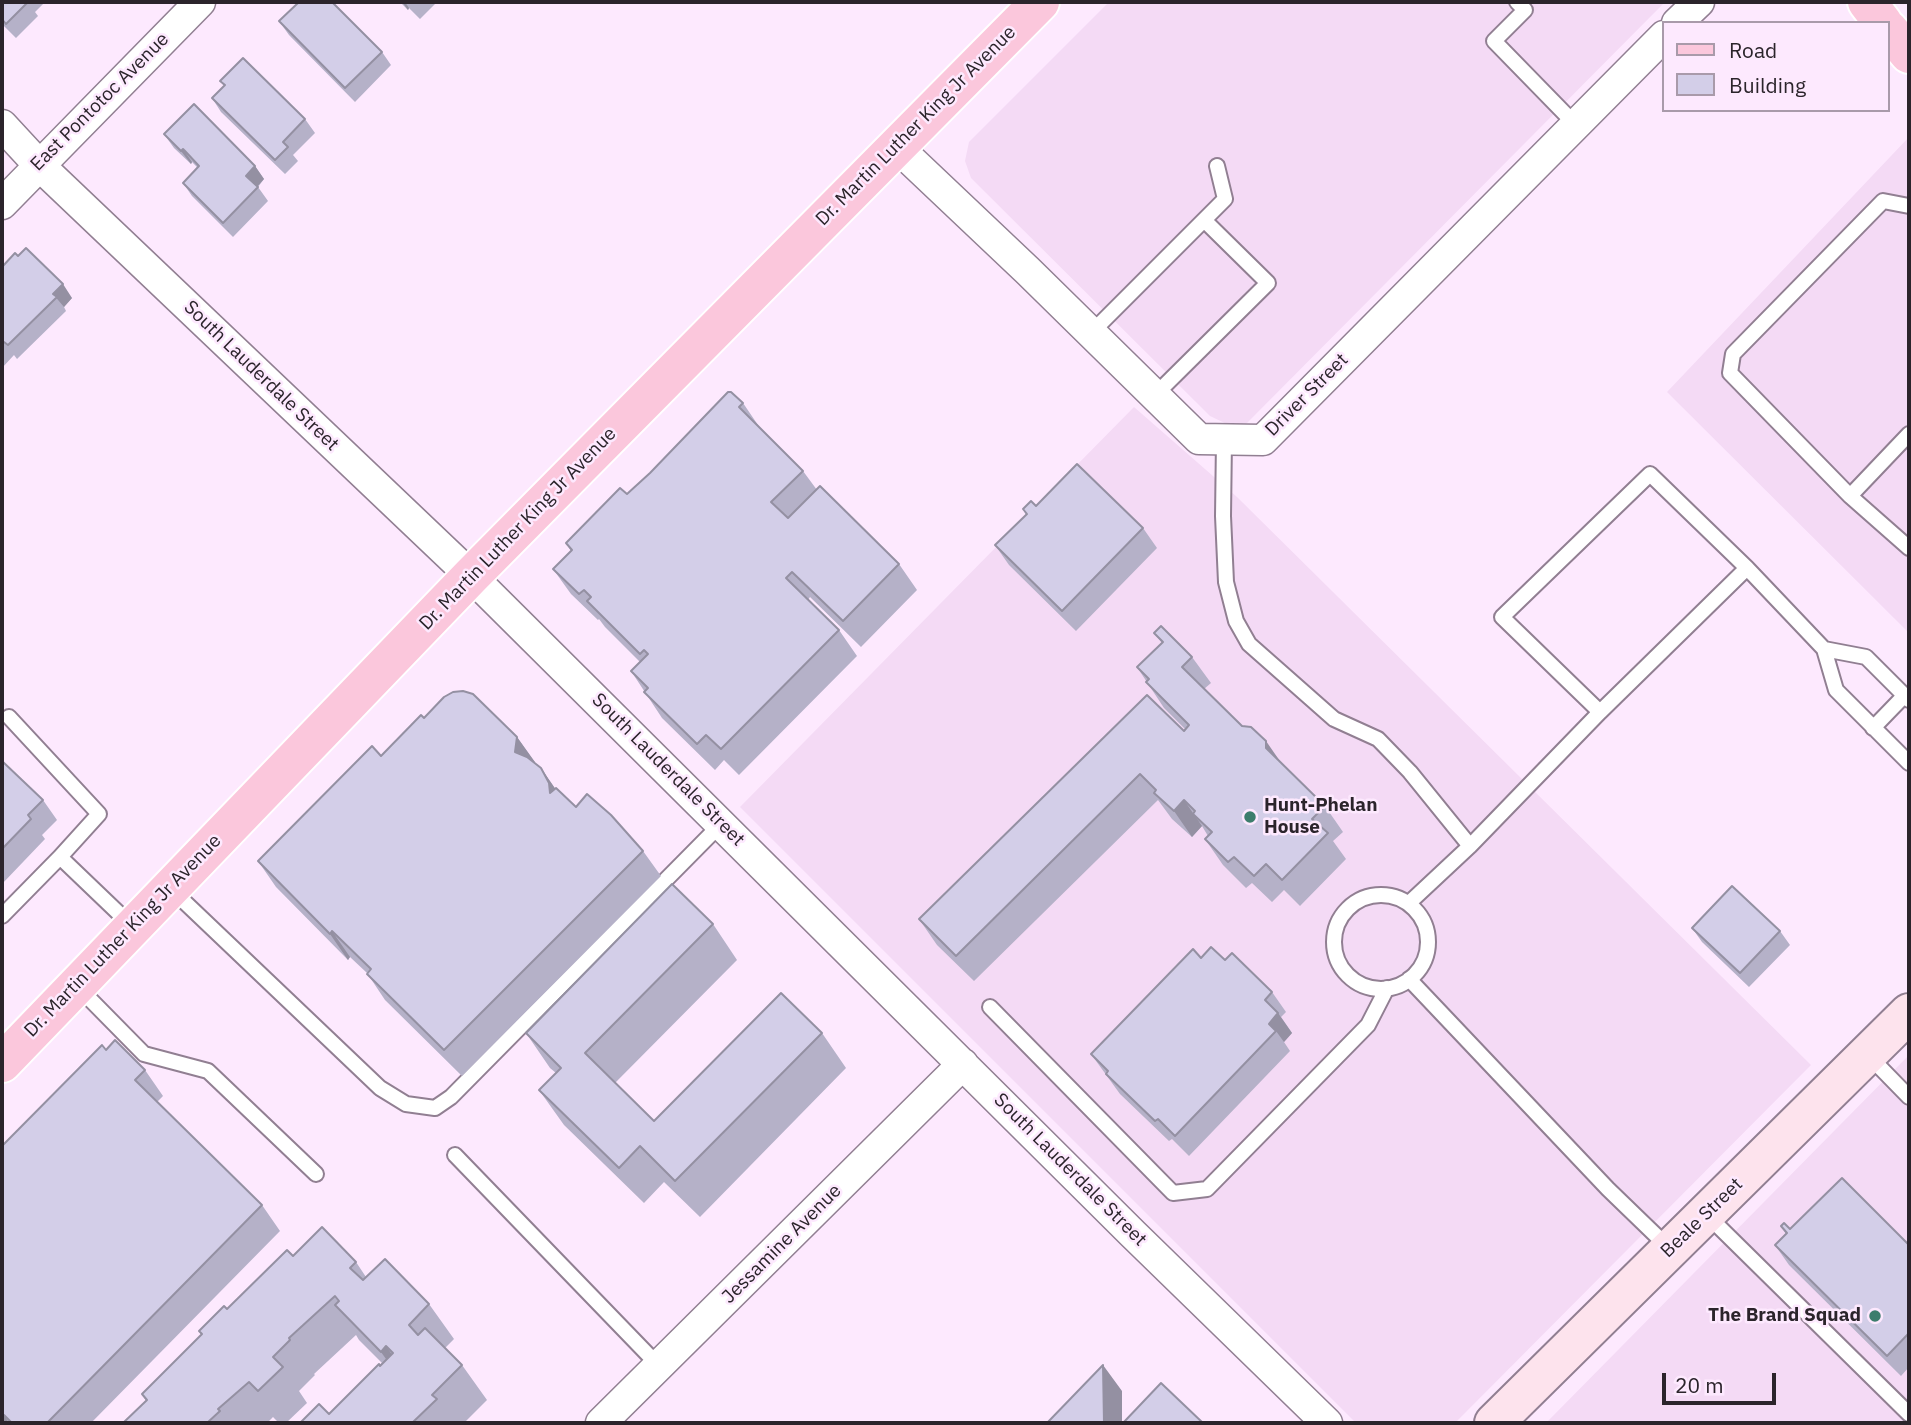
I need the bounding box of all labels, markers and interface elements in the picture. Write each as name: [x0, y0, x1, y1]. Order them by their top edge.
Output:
street label: Dr. Martin Luther King Jr Avenue: [811, 21, 1021, 231]
legend: [1662, 21, 1890, 112]
street label: East Pontotoc Avenue: [26, 28, 174, 176]
text: Road: [1729, 36, 1777, 64]
text: Building: [1729, 71, 1806, 99]
street label: South Lauderdale Street: [179, 296, 343, 456]
street label: Driver Street: [1261, 349, 1353, 441]
street label: Dr. Martin Luther King Jr Avenue: [415, 423, 621, 635]
street label: South Lauderdale Street: [587, 689, 749, 851]
place label: Hunt-Phelan House: [1264, 795, 1378, 839]
marker: Hunt-Phelan House: [1242, 809, 1258, 825]
street label: Dr. Martin Luther King Jr Avenue: [20, 830, 226, 1042]
street label: South Lauderdale Street: [989, 1089, 1151, 1251]
street label: Beale Street: [1656, 1173, 1748, 1263]
street label: Jessamine Avenue: [718, 1180, 846, 1308]
place label: The Brand Squad: [1708, 1305, 1861, 1327]
marker: The Brand Squad: [1867, 1308, 1883, 1324]
scale bar: [1666, 1358, 1780, 1402]
text: 20 m: [1675, 1371, 1724, 1399]

